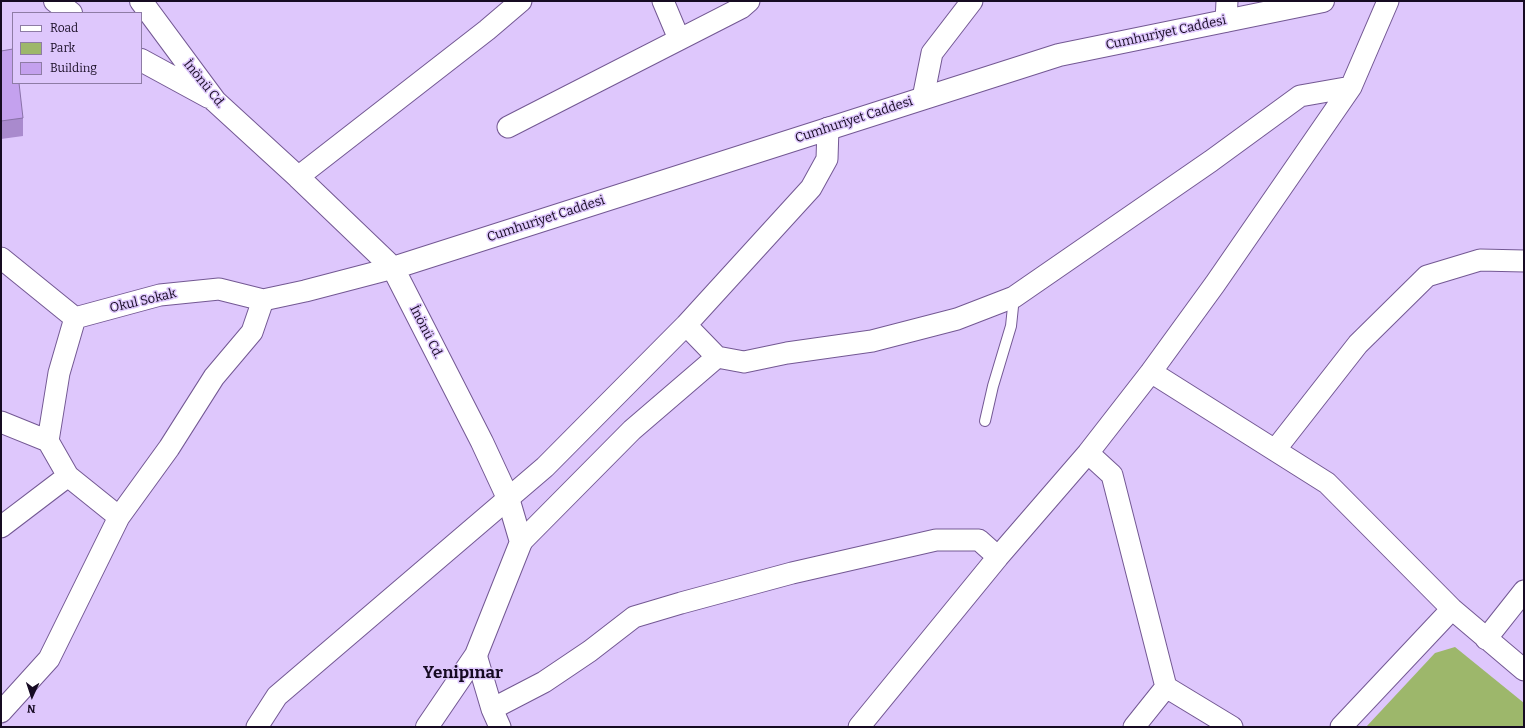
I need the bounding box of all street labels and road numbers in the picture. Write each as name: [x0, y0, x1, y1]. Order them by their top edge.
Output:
street label: Cumhuriyet Caddesi: [1104, 13, 1228, 53]
street label: İnönü Cd.: [180, 57, 228, 111]
street label: Cumhuriyet Caddesi: [793, 94, 915, 146]
street label: Cumhuriyet Caddesi: [485, 193, 607, 245]
street label: Okul Sokak: [108, 286, 178, 316]
street label: İnönü Cd.: [406, 303, 446, 361]

